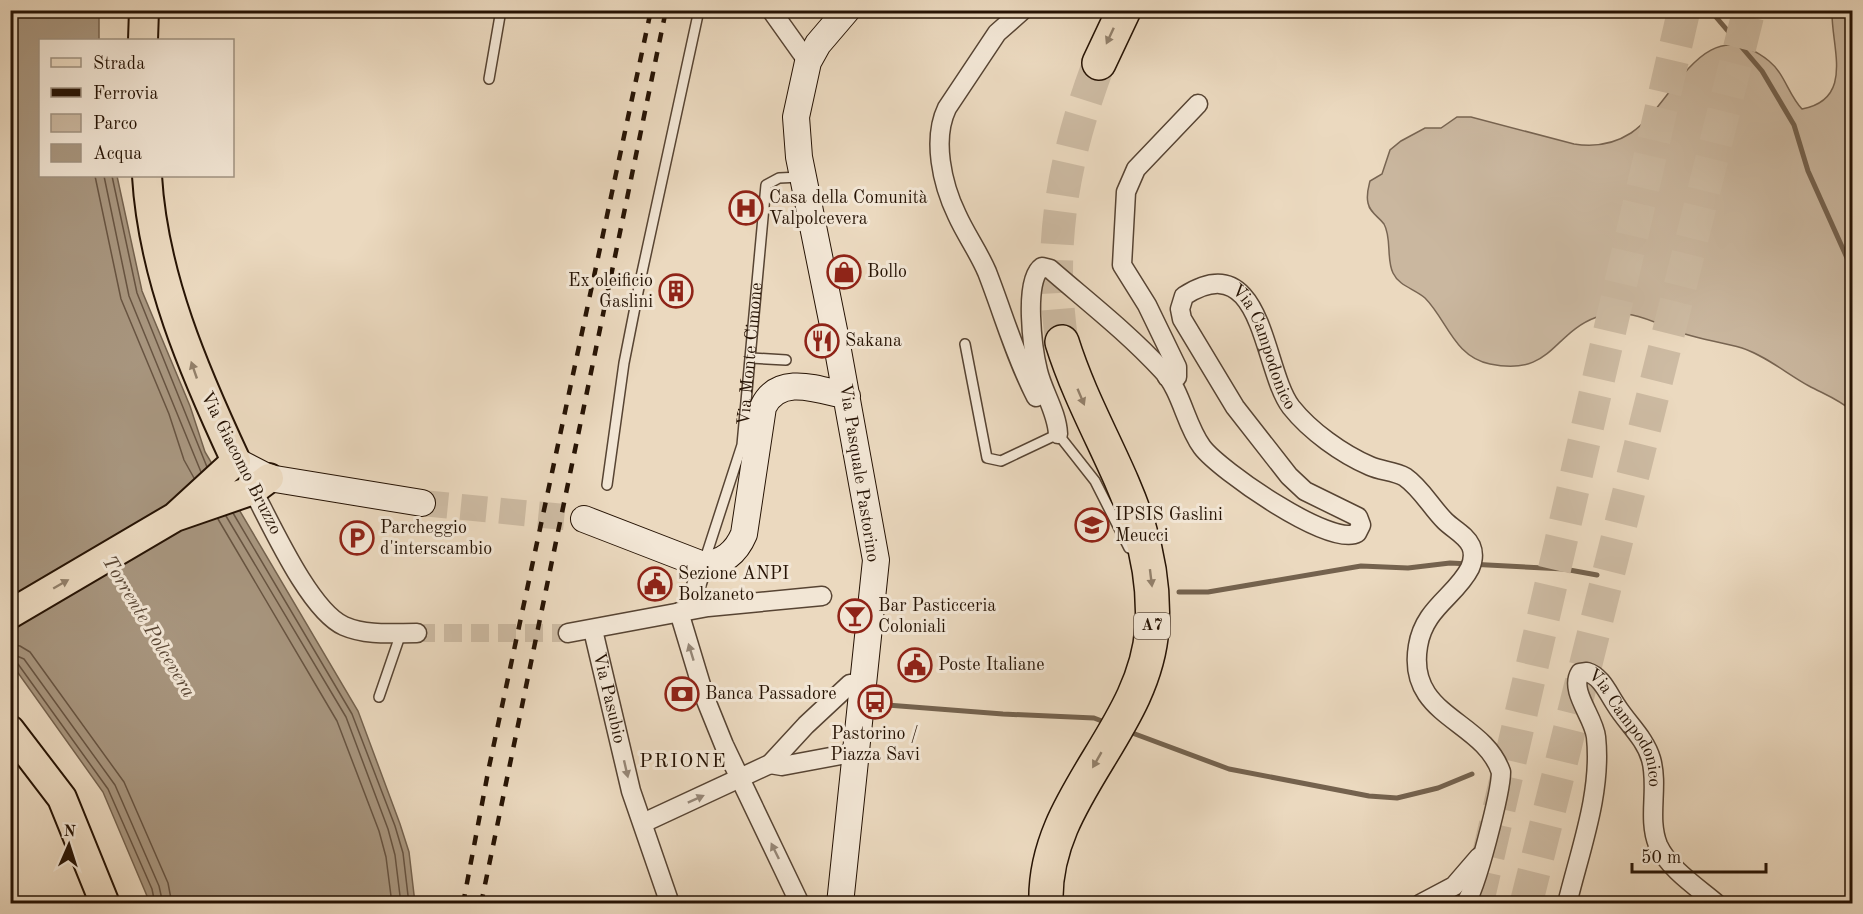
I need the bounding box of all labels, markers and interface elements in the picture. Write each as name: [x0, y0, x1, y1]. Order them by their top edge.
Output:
one-way arrow: [1106, 28, 1115, 45]
legend: [39, 39, 234, 177]
text: Strada: [93, 55, 145, 73]
text: Ferrovia: [93, 85, 158, 103]
text: Parco: [93, 115, 138, 133]
text: Acqua: [93, 145, 142, 163]
place label: Casa della Comunità Valpolcevera: [769, 189, 928, 228]
hospital icon: Casa della Comunità Valpolcevera: [728, 190, 764, 226]
shop icon: Bollo: [826, 254, 862, 290]
place label: Bollo: [867, 263, 907, 281]
place label: Ex oleificio Gaslini: [568, 272, 653, 311]
building icon: Ex oleificio Gaslini: [658, 273, 694, 309]
street label: Via Campodonico: [1228, 281, 1299, 413]
street label: Via Monte Cimone: [735, 282, 766, 426]
restaurant icon: Sakana: [804, 323, 840, 359]
place label: Sakana: [845, 332, 902, 350]
one-way arrow: [189, 361, 199, 379]
street label: Via Pasquale Pastorino: [836, 383, 882, 563]
street label: Via Giacomo Bruzzo: [197, 389, 285, 537]
one-way arrow: [1076, 389, 1086, 407]
place label: IPSIS Gaslini Meucci: [1115, 506, 1223, 545]
school or university icon: IPSIS Gaslini Meucci: [1074, 507, 1110, 543]
place label: Parcheggio d'interscambio: [380, 519, 492, 558]
parking icon: Parcheggio d'interscambio: [339, 520, 375, 556]
water label: Torrente Polcevera: [98, 552, 198, 702]
place label: Sezione ANPI Bolzaneto: [678, 565, 789, 604]
public building icon: Sezione ANPI Bolzaneto: [637, 566, 673, 602]
one-way arrow: [1146, 569, 1155, 588]
one-way arrow: [53, 579, 70, 589]
place label: Bar Pasticceria Coloniali: [878, 597, 996, 636]
bar icon: Bar Pasticceria Coloniali: [837, 598, 873, 634]
road number: A7: [1134, 613, 1170, 639]
one-way arrow: [686, 643, 695, 661]
public building icon: Poste Italiane: [897, 647, 933, 683]
street label: Via Pasubio: [590, 651, 629, 745]
place label: Poste Italiane: [938, 656, 1045, 674]
street label: Via Campodonico: [1585, 665, 1663, 787]
bank icon: Banca Passadore: [664, 676, 700, 712]
bus stop icon: Pastorino / Piazza Savi: [857, 684, 893, 720]
place label: Banca Passadore: [705, 685, 837, 703]
place label: Pastorino / Piazza Savi: [830, 725, 920, 764]
district label: PRIONE: [639, 752, 727, 772]
one-way arrow: [1092, 752, 1102, 769]
one-way arrow: [621, 760, 631, 778]
one-way arrow: [688, 795, 705, 804]
north arrow: [39, 815, 99, 875]
text: N: [63, 824, 77, 840]
scale bar: [1632, 836, 1766, 874]
one-way arrow: [770, 842, 779, 859]
text: 50 m: [1641, 849, 1681, 867]

